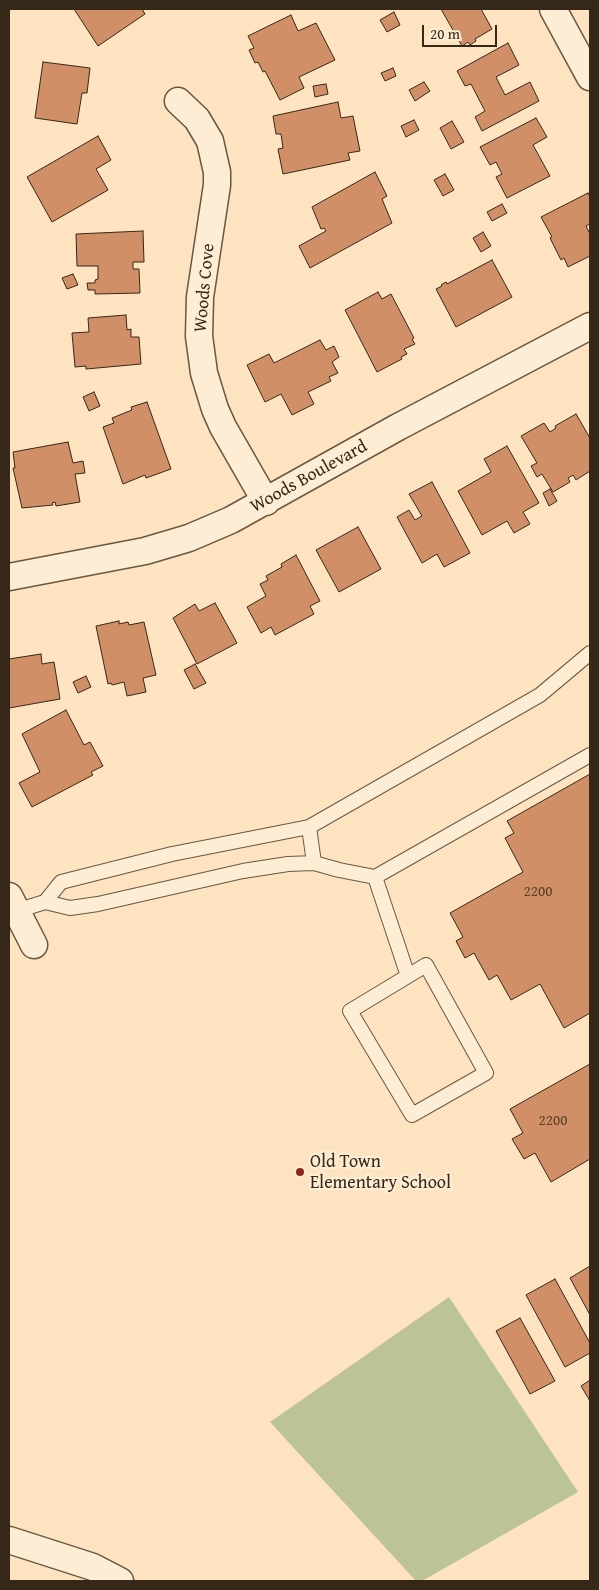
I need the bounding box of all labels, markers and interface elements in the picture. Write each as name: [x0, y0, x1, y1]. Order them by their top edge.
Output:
scale bar: [424, 15, 499, 47]
text: 20 m: [430, 23, 460, 44]
street label: Woods Cove: [190, 243, 220, 333]
street label: Woods Boulevard: [247, 436, 371, 518]
house number: 2200: [524, 883, 552, 901]
house number: 2200: [539, 1112, 567, 1130]
place label: Old Town Elementary School: [310, 1151, 451, 1194]
marker: Old Town Elementary School: [294, 1166, 306, 1178]

